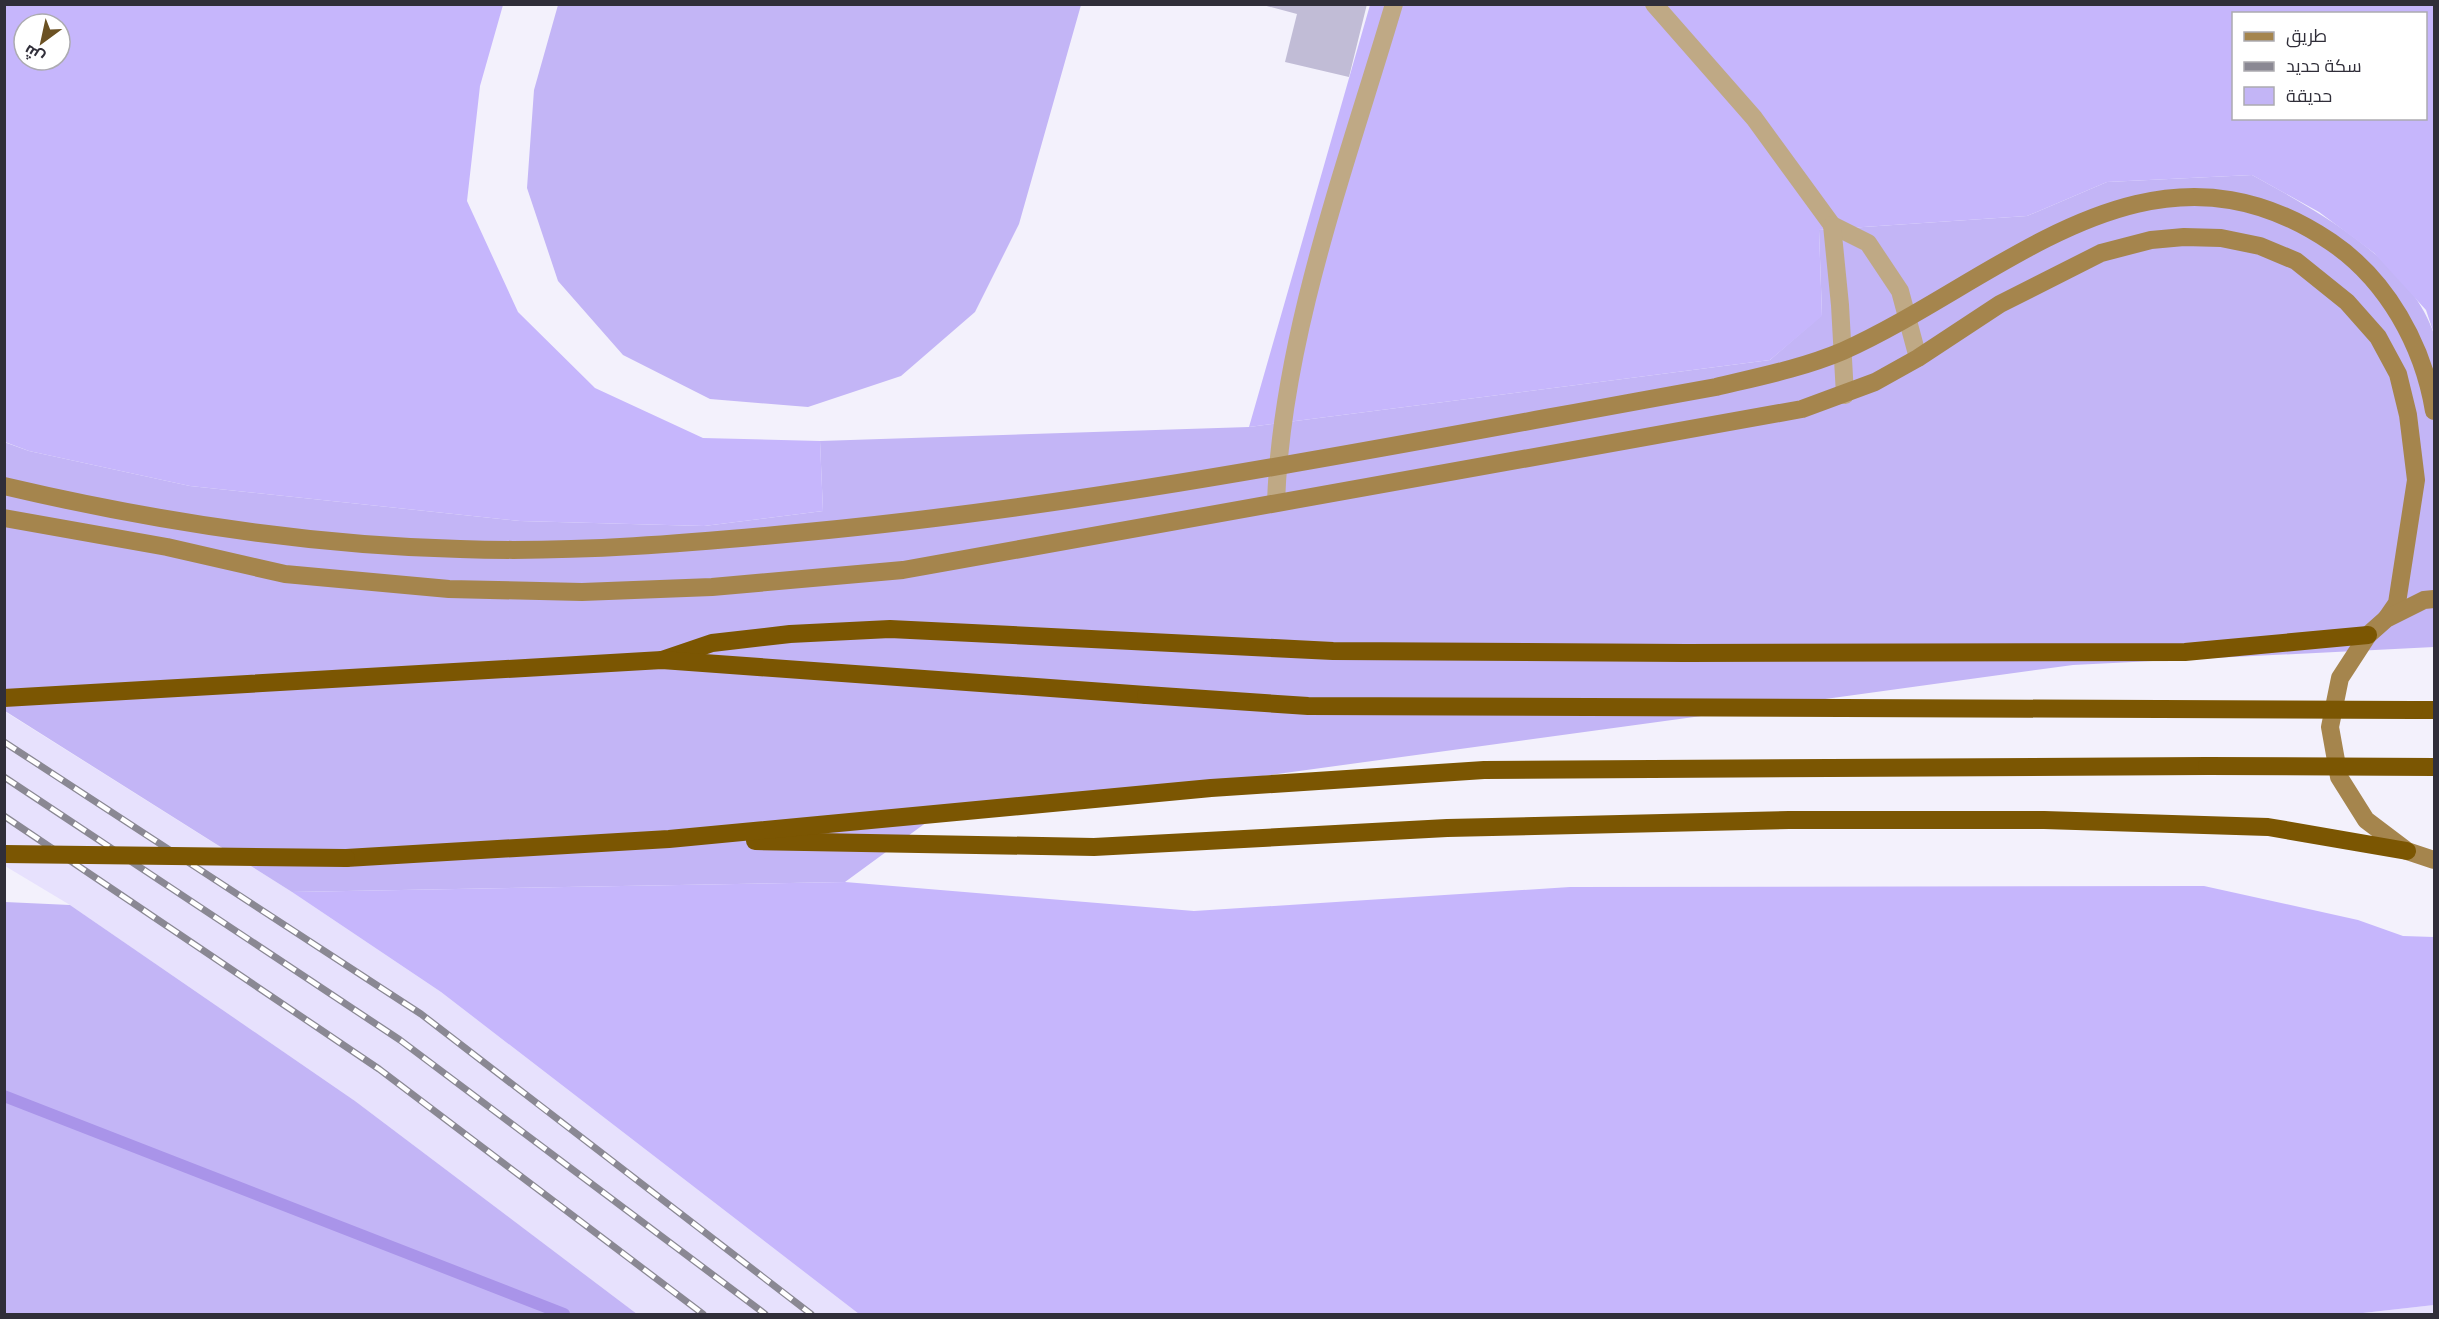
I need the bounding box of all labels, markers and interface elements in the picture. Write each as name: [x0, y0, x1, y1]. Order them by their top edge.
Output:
north arrow: [12, 12, 72, 72]
legend: [2232, 12, 2427, 120]
text: طريق: [2286, 25, 2327, 48]
text: ش: [20, 41, 48, 68]
text: سكة حديد: [2286, 55, 2362, 76]
text: حديقة: [2286, 85, 2332, 106]

